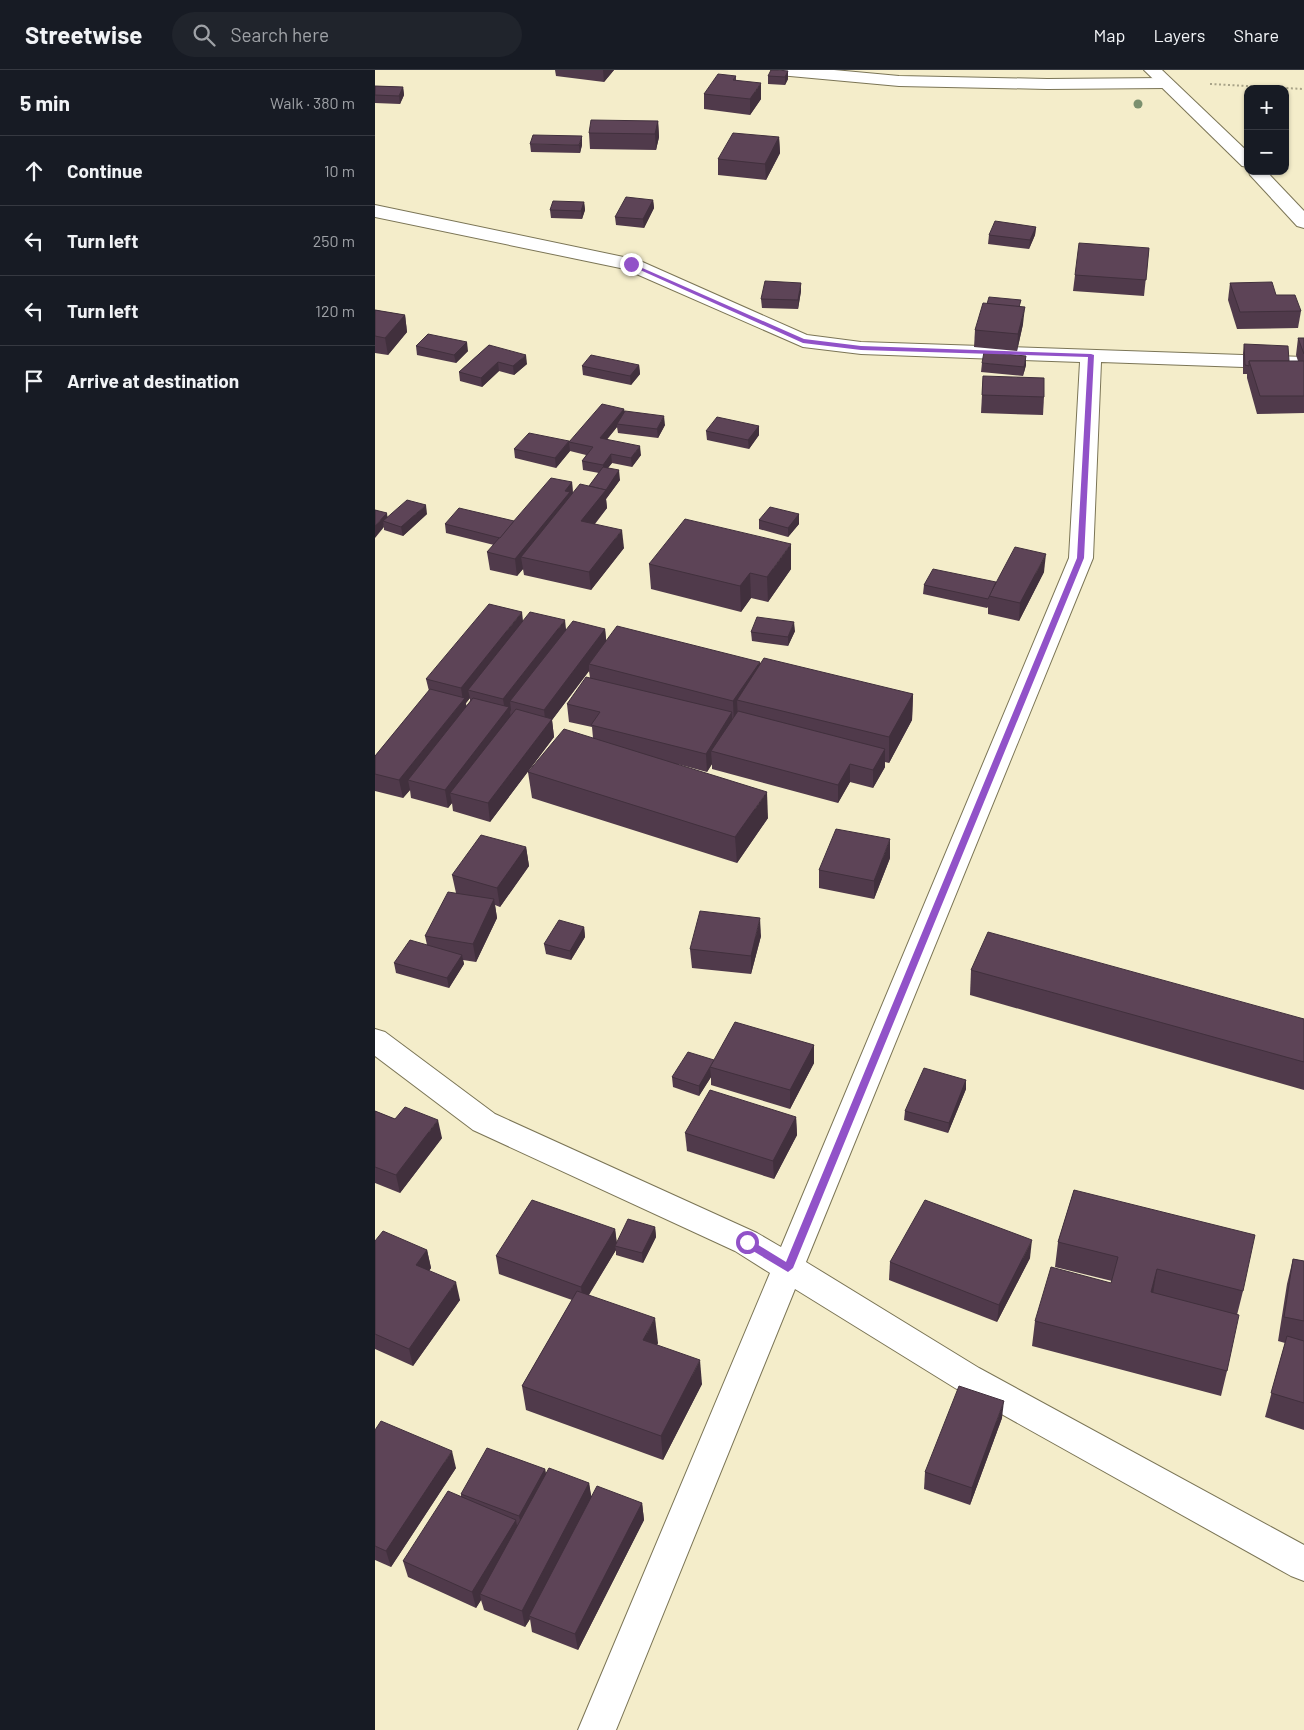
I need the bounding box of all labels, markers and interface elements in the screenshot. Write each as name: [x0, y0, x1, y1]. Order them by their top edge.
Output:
search box: [172, 12, 522, 57]
text: Streetwise: [25, 20, 142, 49]
icon: search: [190, 21, 218, 49]
text: Search here: [230, 23, 329, 46]
text: Map: [1093, 24, 1125, 46]
text: Layers: [1153, 24, 1206, 46]
text: Share: [1234, 24, 1279, 46]
map controls: [1244, 85, 1289, 175]
button: +: [1244, 85, 1289, 130]
text: 5 min: [20, 90, 70, 115]
text: Walk · 380 m: [270, 93, 355, 112]
button: −: [1244, 130, 1289, 175]
icon: ahead: [20, 157, 48, 185]
text: Continue: [67, 159, 143, 182]
text: 10 m: [324, 161, 355, 180]
icon: left: [20, 227, 48, 255]
text: Turn left: [67, 229, 138, 252]
text: 250 m: [313, 231, 355, 250]
route end: [620, 253, 643, 276]
icon: left: [20, 297, 48, 325]
text: Turn left: [67, 299, 138, 322]
text: 120 m: [315, 301, 355, 320]
icon: arrive: [20, 367, 48, 395]
text: Arrive at destination: [67, 369, 239, 392]
route start: [736, 1231, 759, 1254]

